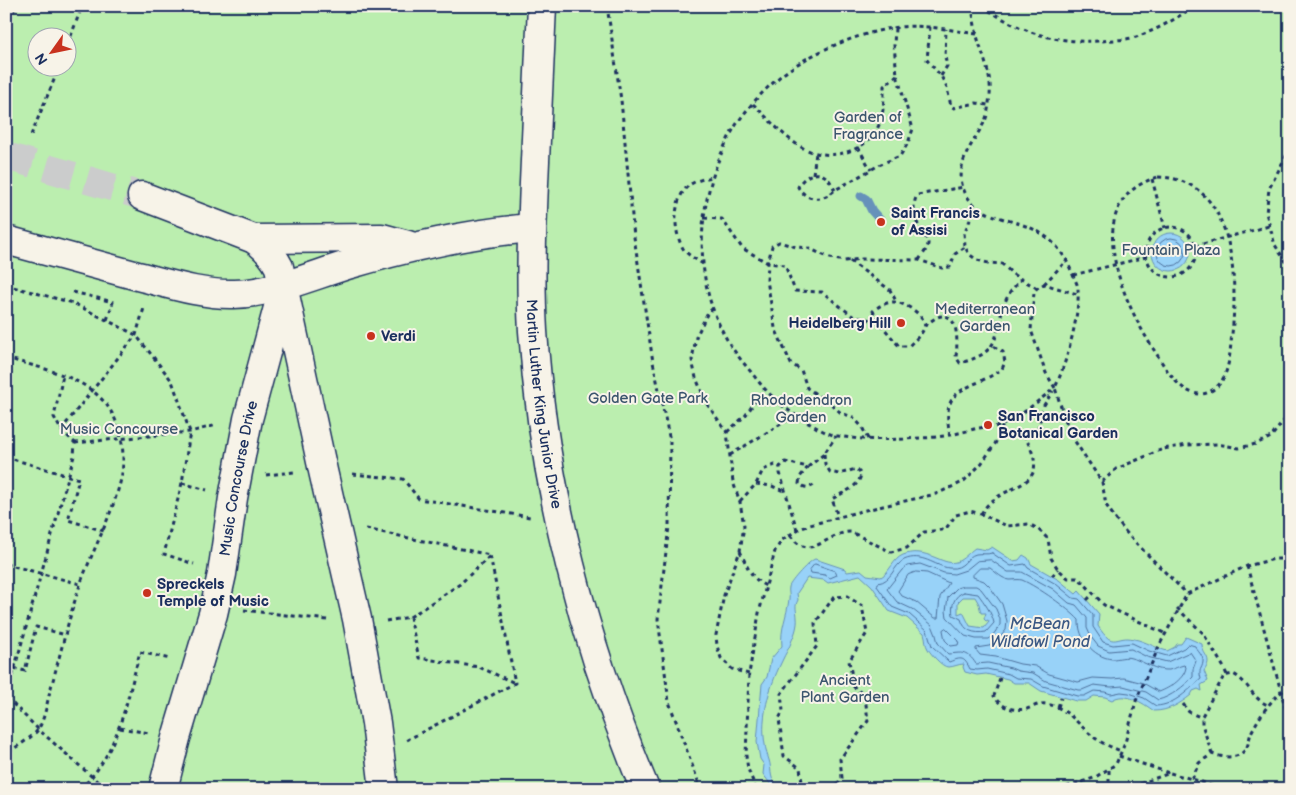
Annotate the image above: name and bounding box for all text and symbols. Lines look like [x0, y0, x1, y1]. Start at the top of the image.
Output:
north arrow [28, 28, 78, 78]
text: N [32, 50, 52, 68]
park label: Garden of Fragrance [833, 108, 903, 144]
place label: Saint Francis of Assisi [891, 204, 980, 240]
marker: Saint Francis of Assisi [875, 216, 887, 228]
park label: Fountain Plaza [1122, 241, 1221, 260]
street label: Martin Luther King Junior Drive [522, 299, 566, 511]
park label: Mediterranean Garden [935, 300, 1035, 336]
place label: Heidelberg Hill [789, 314, 891, 333]
marker: Heidelberg Hill [895, 317, 907, 329]
place label: Verdi [381, 327, 416, 346]
marker: Verdi [365, 330, 377, 342]
park label: Golden Gate Park [588, 389, 709, 408]
park label: Rhododendron Garden [750, 391, 852, 427]
street label: Music Concourse Drive [216, 399, 263, 558]
place label: San Francisco Botanical Garden [998, 407, 1118, 443]
marker: San Francisco Botanical Garden [982, 419, 994, 431]
park label: Music Concourse [60, 420, 178, 439]
place label: Spreckels Temple of Music [157, 575, 269, 611]
marker: Spreckels Temple of Music [141, 587, 153, 599]
water label: McBean Wildfowl Pond [990, 615, 1091, 652]
park label: Ancient Plant Garden [800, 671, 890, 707]

